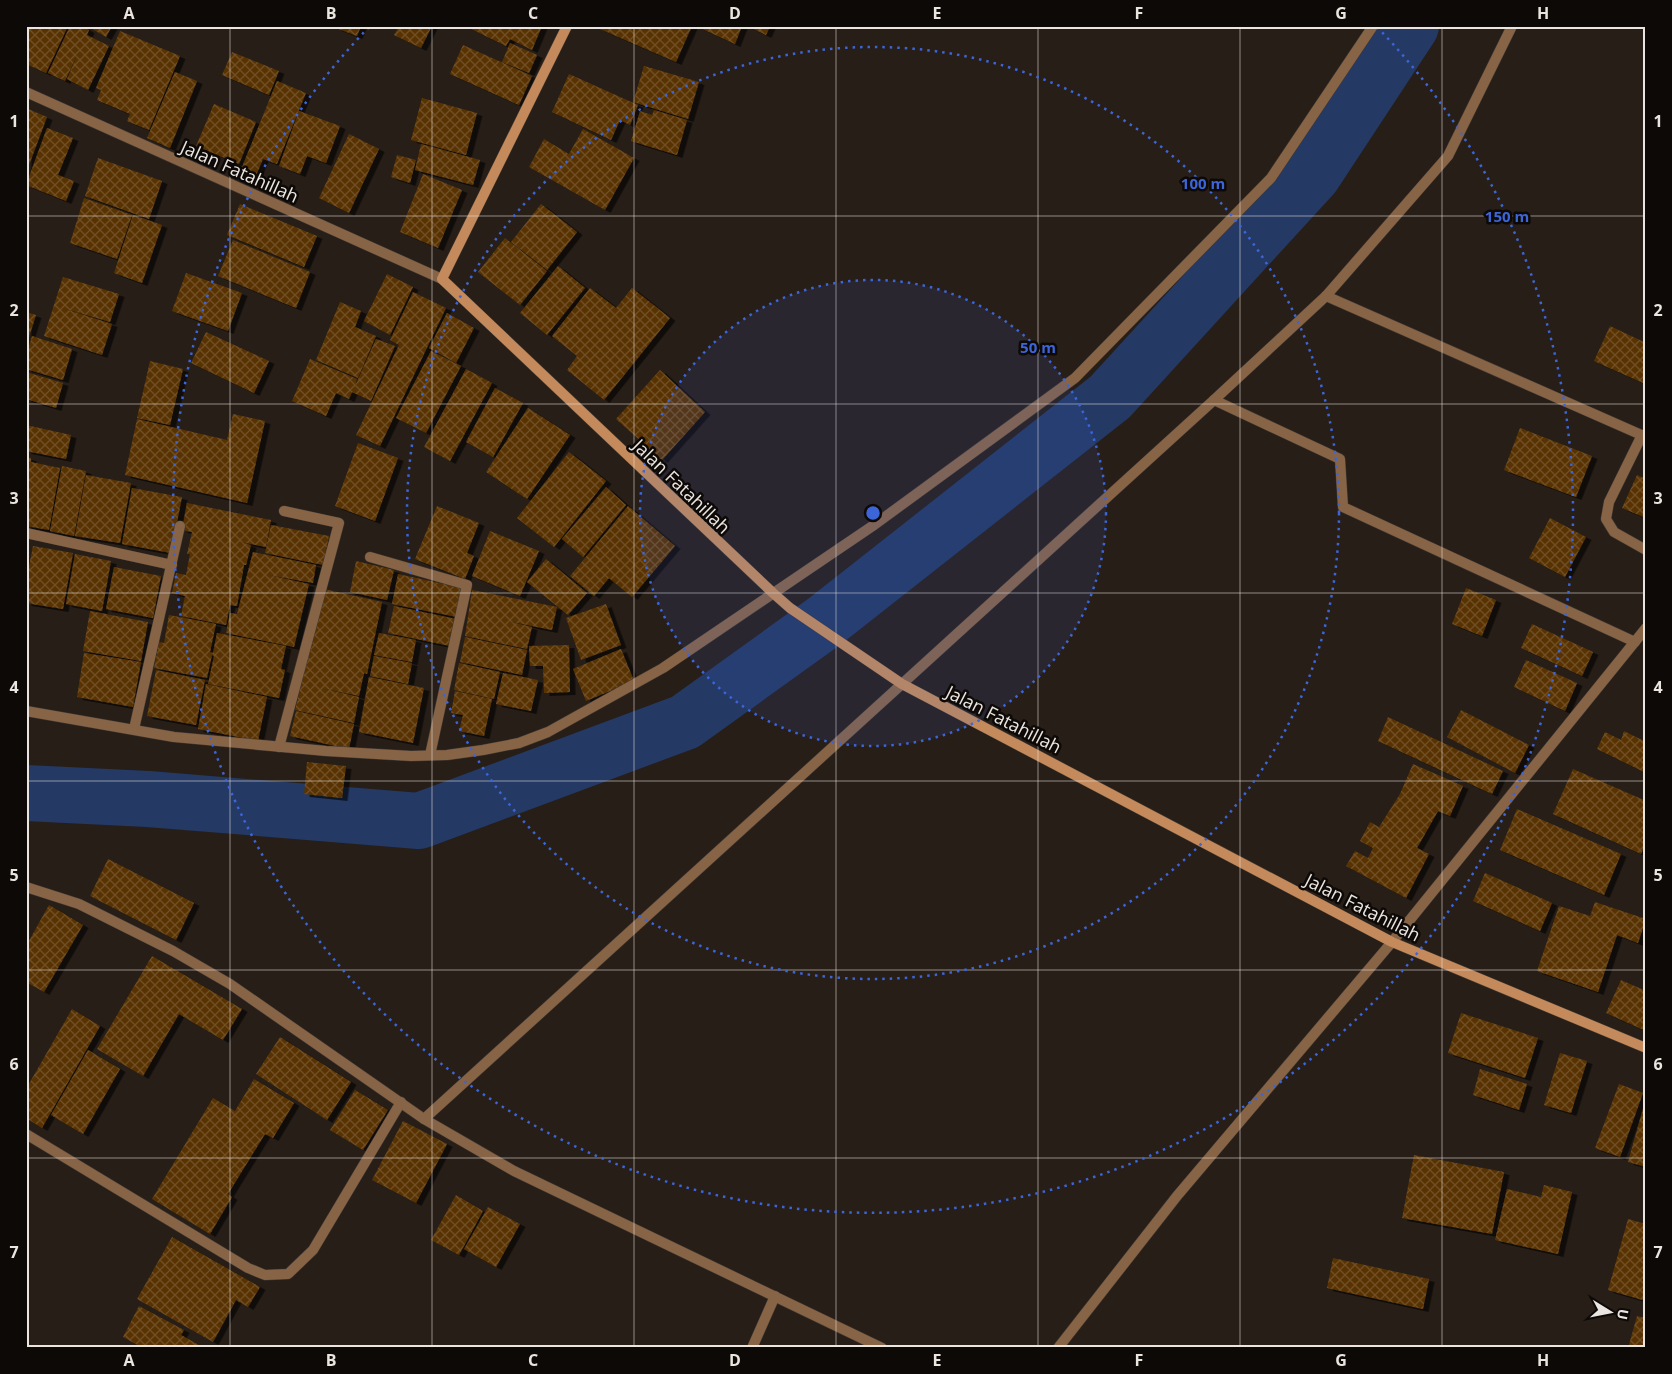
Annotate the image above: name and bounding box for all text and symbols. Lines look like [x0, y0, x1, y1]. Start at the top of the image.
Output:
text: A [123, 2, 135, 24]
text: B [326, 2, 336, 24]
text: C [528, 2, 538, 24]
text: D [729, 2, 741, 24]
text: E [933, 2, 942, 24]
text: F [1135, 2, 1143, 24]
text: G [1335, 2, 1347, 24]
text: H [1537, 2, 1549, 24]
text: 1 [9, 110, 19, 132]
text: 1 [1653, 110, 1663, 132]
street label: Jalan Fatahillah [175, 133, 303, 208]
text: 100 m [1181, 173, 1225, 193]
text: 150 m [1485, 206, 1529, 226]
text: 2 [9, 299, 19, 321]
text: 2 [1653, 299, 1663, 321]
text: 50 m [1020, 337, 1056, 357]
street label: Jalan Fatahillah [627, 432, 736, 539]
text: 3 [9, 487, 19, 509]
text: 3 [1653, 487, 1663, 509]
centre of rings [864, 504, 882, 522]
text: 4 [9, 676, 19, 698]
text: 4 [1653, 676, 1663, 698]
street label: Jalan Fatahillah [940, 679, 1066, 758]
text: 5 [9, 864, 19, 886]
text: 5 [1653, 864, 1663, 886]
street label: Jalan Fatahillah [1299, 867, 1425, 946]
text: 6 [9, 1053, 19, 1075]
text: 6 [1653, 1053, 1663, 1075]
text: 7 [9, 1241, 19, 1263]
text: 7 [1653, 1241, 1663, 1263]
north arrow [1584, 1286, 1634, 1336]
text: U [1613, 1307, 1634, 1321]
text: A [123, 1349, 135, 1371]
text: B [326, 1349, 336, 1371]
text: C [528, 1349, 538, 1371]
text: D [729, 1349, 741, 1371]
text: E [933, 1349, 942, 1371]
text: F [1135, 1349, 1143, 1371]
text: G [1335, 1349, 1347, 1371]
text: H [1537, 1349, 1549, 1371]

